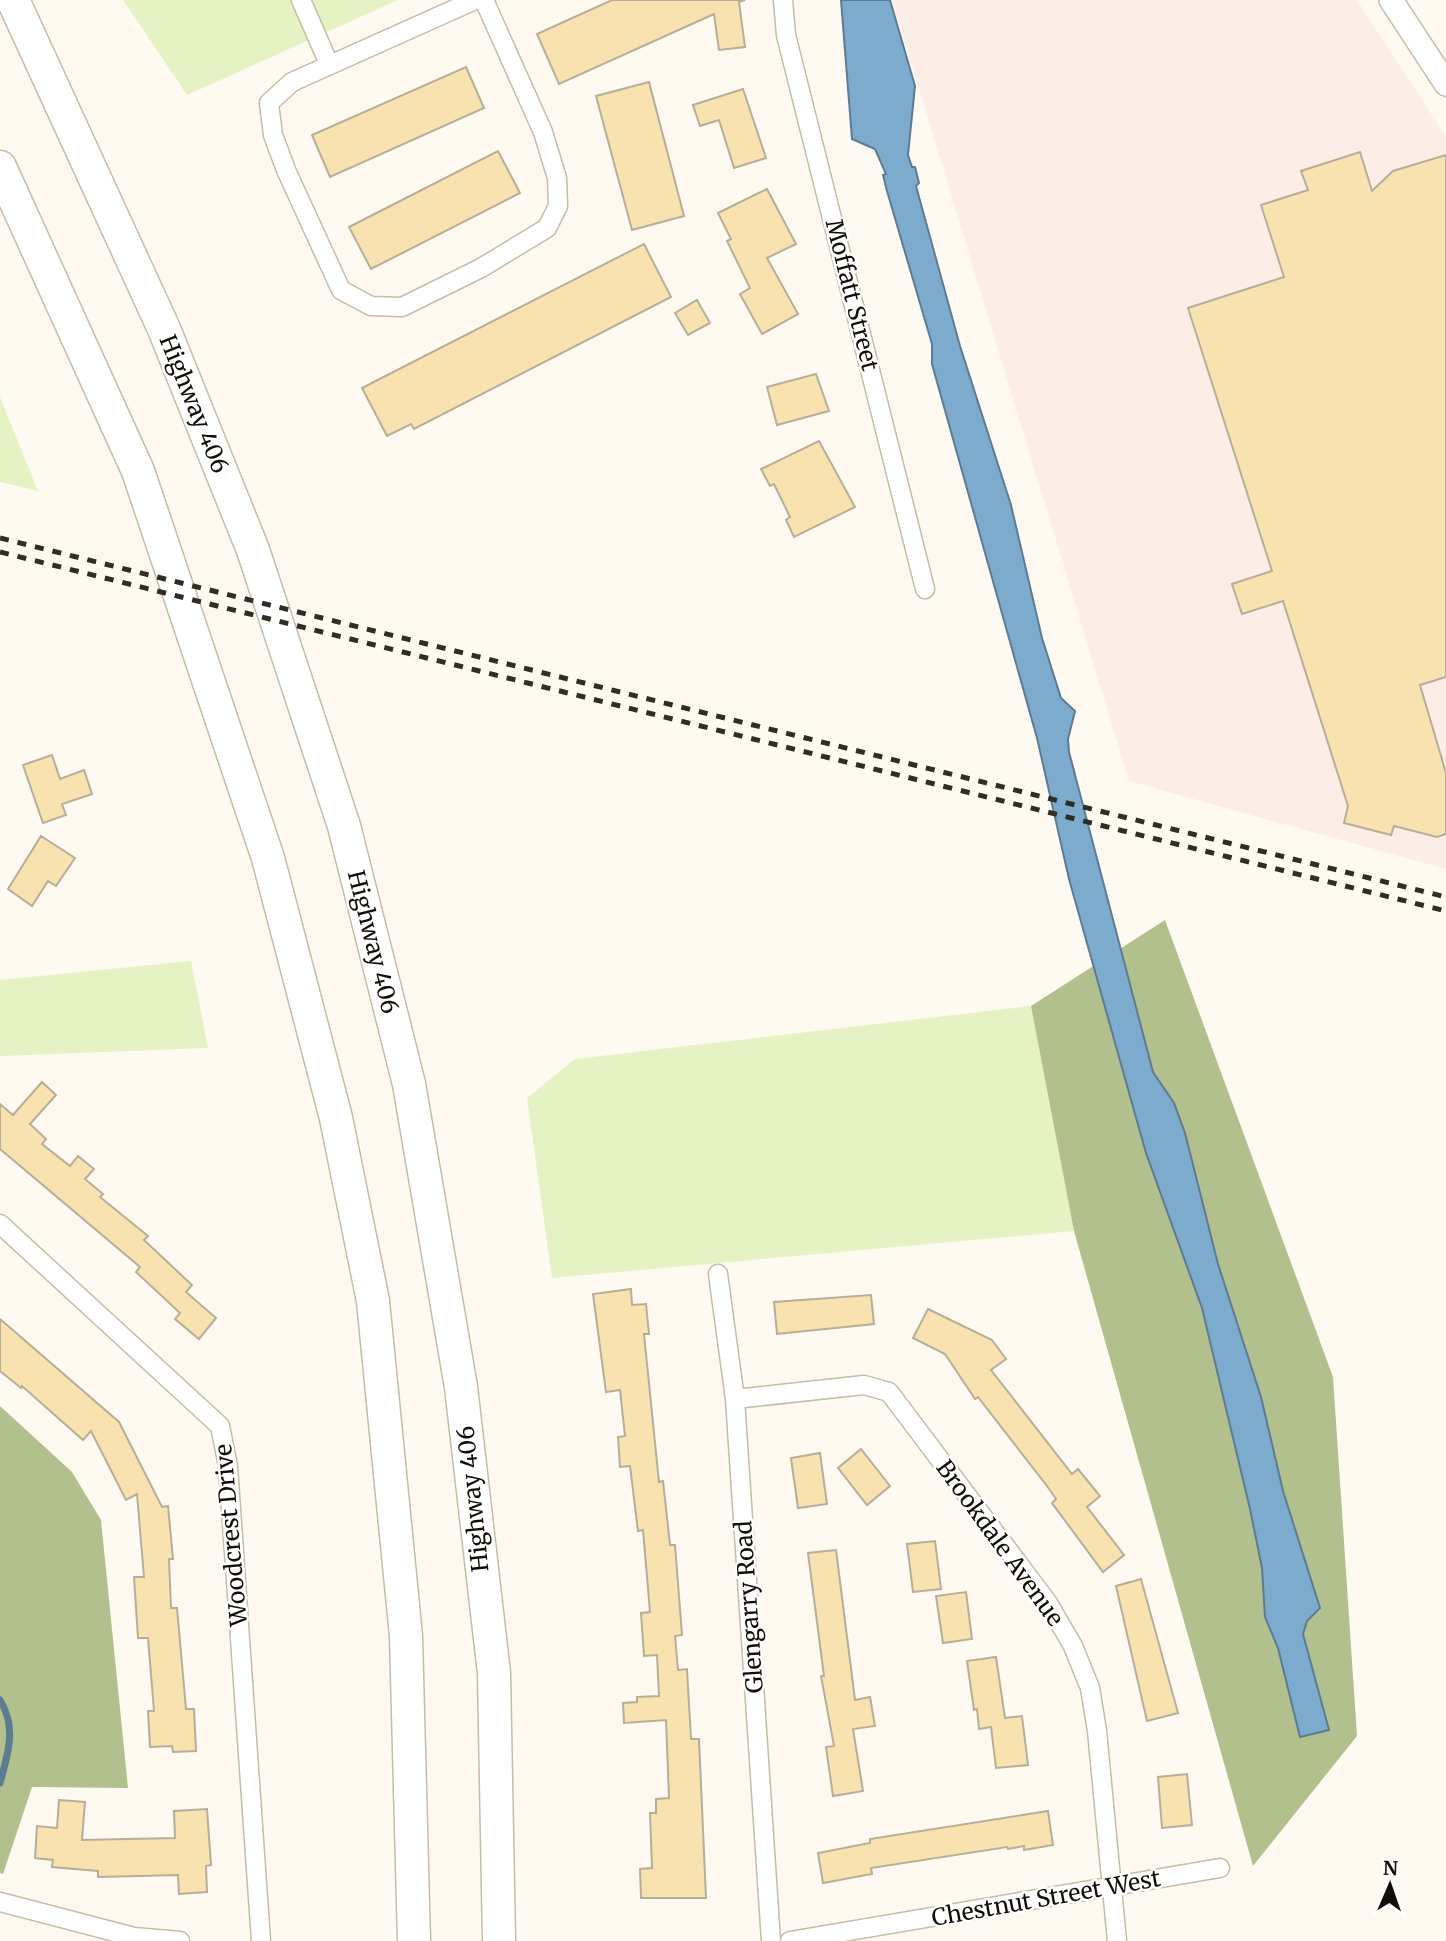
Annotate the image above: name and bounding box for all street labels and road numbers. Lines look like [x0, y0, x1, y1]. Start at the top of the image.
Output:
street label: Moffatt Street [820, 216, 885, 374]
street label: Highway 406 [154, 330, 235, 477]
street label: Highway 406 [342, 867, 405, 1017]
street label: Highway 406 [450, 1425, 495, 1573]
street label: Woodcrest Drive [208, 1443, 253, 1628]
street label: Brookdale Avenue [930, 1454, 1070, 1631]
street label: Glengarry Road [728, 1520, 769, 1694]
street label: Chestnut Street West [929, 1863, 1163, 1932]

